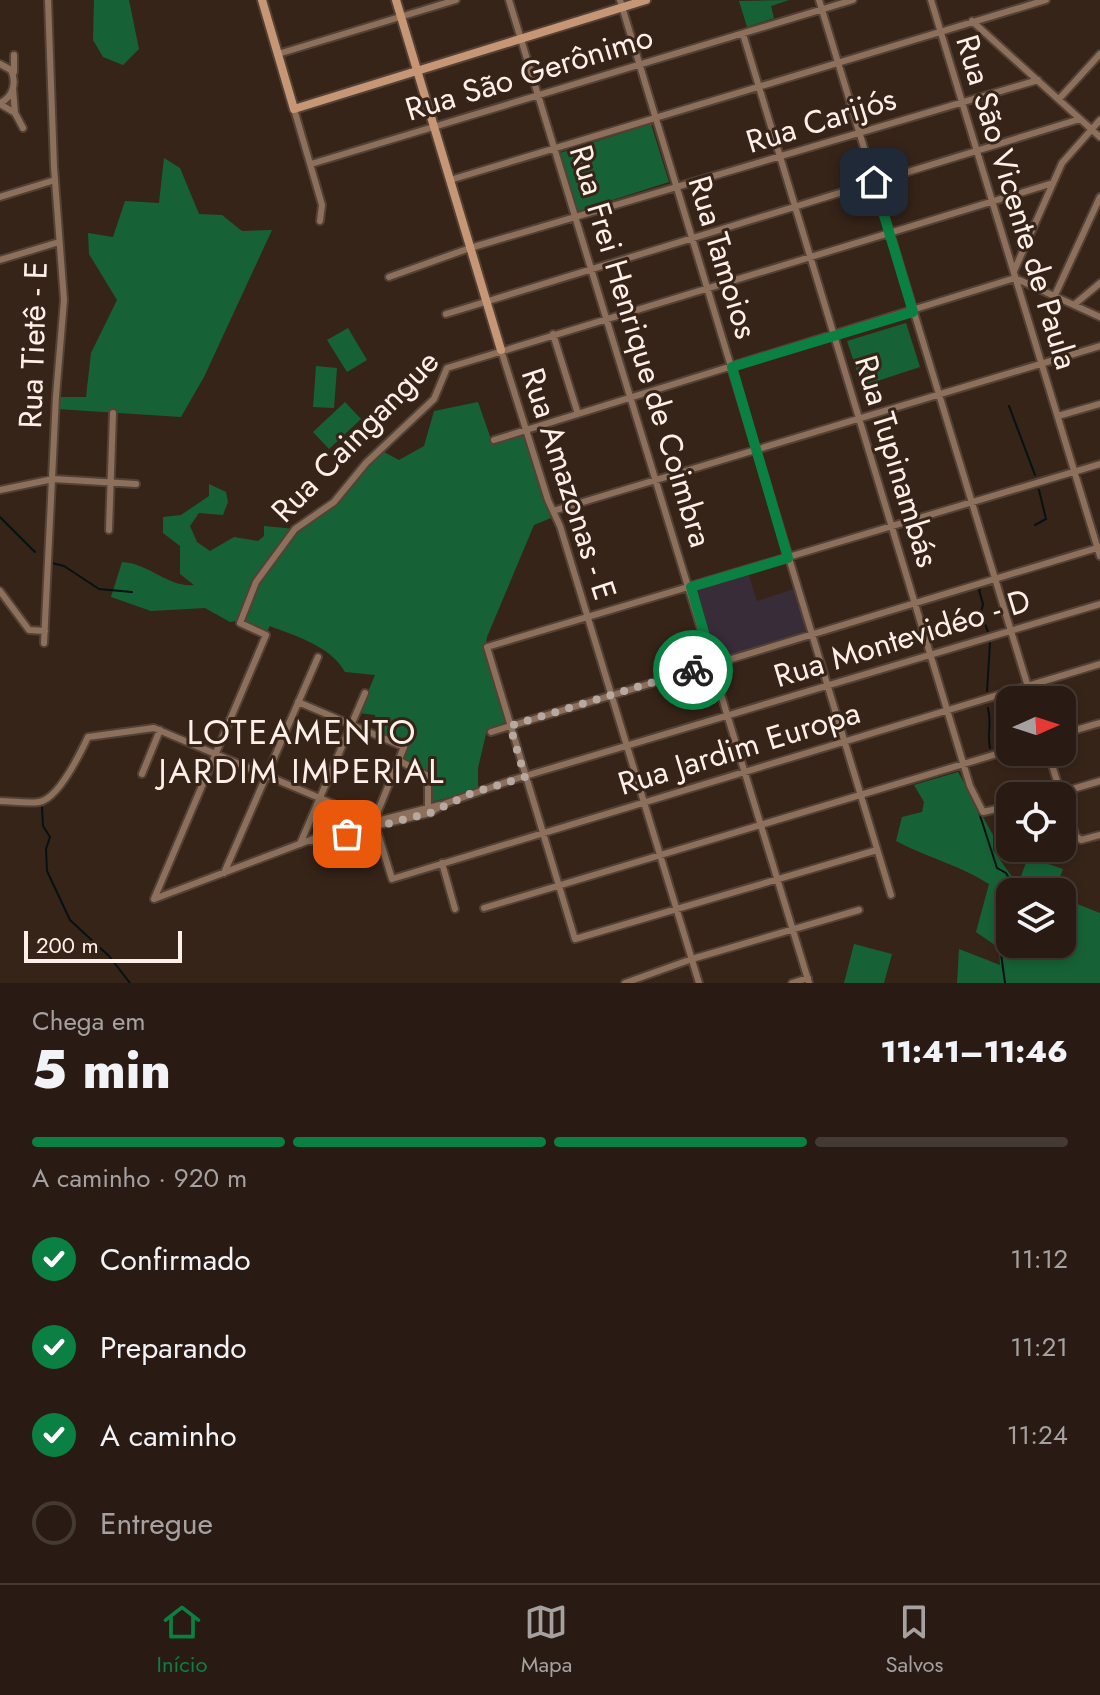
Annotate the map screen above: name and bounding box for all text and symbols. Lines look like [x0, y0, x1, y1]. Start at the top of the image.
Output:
street label: Rua São Gerônimo [400, 13, 658, 133]
street label: Rua São Vicente de Paula [944, 29, 1090, 375]
street label: Rua Carijós [740, 75, 902, 165]
street label: Rua Frei Henrique de Coimbra [558, 139, 724, 553]
pin [840, 148, 908, 216]
icon: home [852, 160, 896, 204]
street label: Rua Tamoios [676, 170, 770, 344]
street label: Rua Tietê - E [7, 261, 59, 429]
street label: Rua Caingangue [261, 339, 449, 533]
street label: Rua Tupinambás [843, 349, 951, 573]
street label: Rua Amazonas - E [510, 362, 628, 606]
street label: Rua Montevidéo - D [768, 577, 1036, 699]
courier [653, 630, 733, 710]
icon: bike [671, 648, 715, 692]
north arrow [996, 686, 1076, 766]
map controls [996, 686, 1076, 958]
street label: Rua Jardim Europa [612, 689, 866, 807]
district label: LOTEAMENTO JARDIM IMPERIAL [154, 708, 446, 796]
button: locate [996, 782, 1076, 862]
pin [313, 800, 381, 868]
icon: bag [325, 812, 369, 856]
button: layers [996, 878, 1076, 958]
scale bar [24, 927, 182, 963]
text: 200 m [36, 929, 99, 961]
text: Chega em [32, 1002, 146, 1040]
text: 11:41–11:46 [881, 1030, 1068, 1073]
text: 5 min [32, 1032, 171, 1108]
text: A caminho · 920 m [32, 1159, 247, 1197]
icon: check [32, 1237, 76, 1281]
text: Confirmado [100, 1238, 251, 1281]
text: 11:12 [1010, 1240, 1068, 1278]
icon: check [32, 1325, 76, 1369]
text: Preparando [100, 1326, 247, 1369]
text: 11:21 [1010, 1328, 1068, 1366]
icon: check [32, 1413, 76, 1457]
text: A caminho [100, 1414, 237, 1457]
text: 11:24 [1007, 1416, 1068, 1454]
text: Entregue [100, 1502, 213, 1545]
tab: Início [157, 1600, 208, 1680]
tab: Mapa [521, 1600, 572, 1680]
tab: Salvos [885, 1600, 943, 1680]

